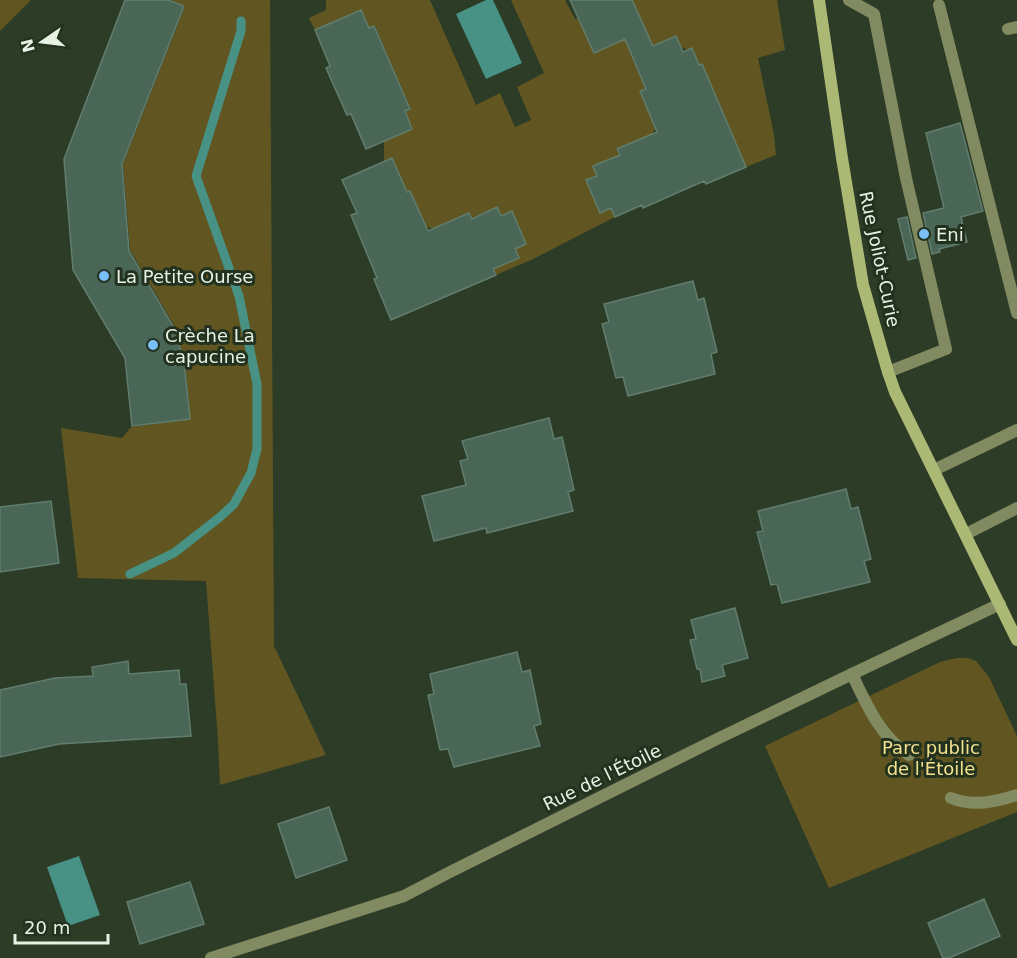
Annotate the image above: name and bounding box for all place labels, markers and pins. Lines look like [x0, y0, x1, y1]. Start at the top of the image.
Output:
place label: Eni [936, 224, 964, 245]
marker: Eni [917, 227, 931, 241]
place label: La Petite Ourse [116, 266, 253, 287]
marker: La Petite Ourse [97, 269, 111, 283]
place label: Crèche La capucine [165, 325, 255, 367]
marker: Crèche La capucine [146, 338, 160, 352]

